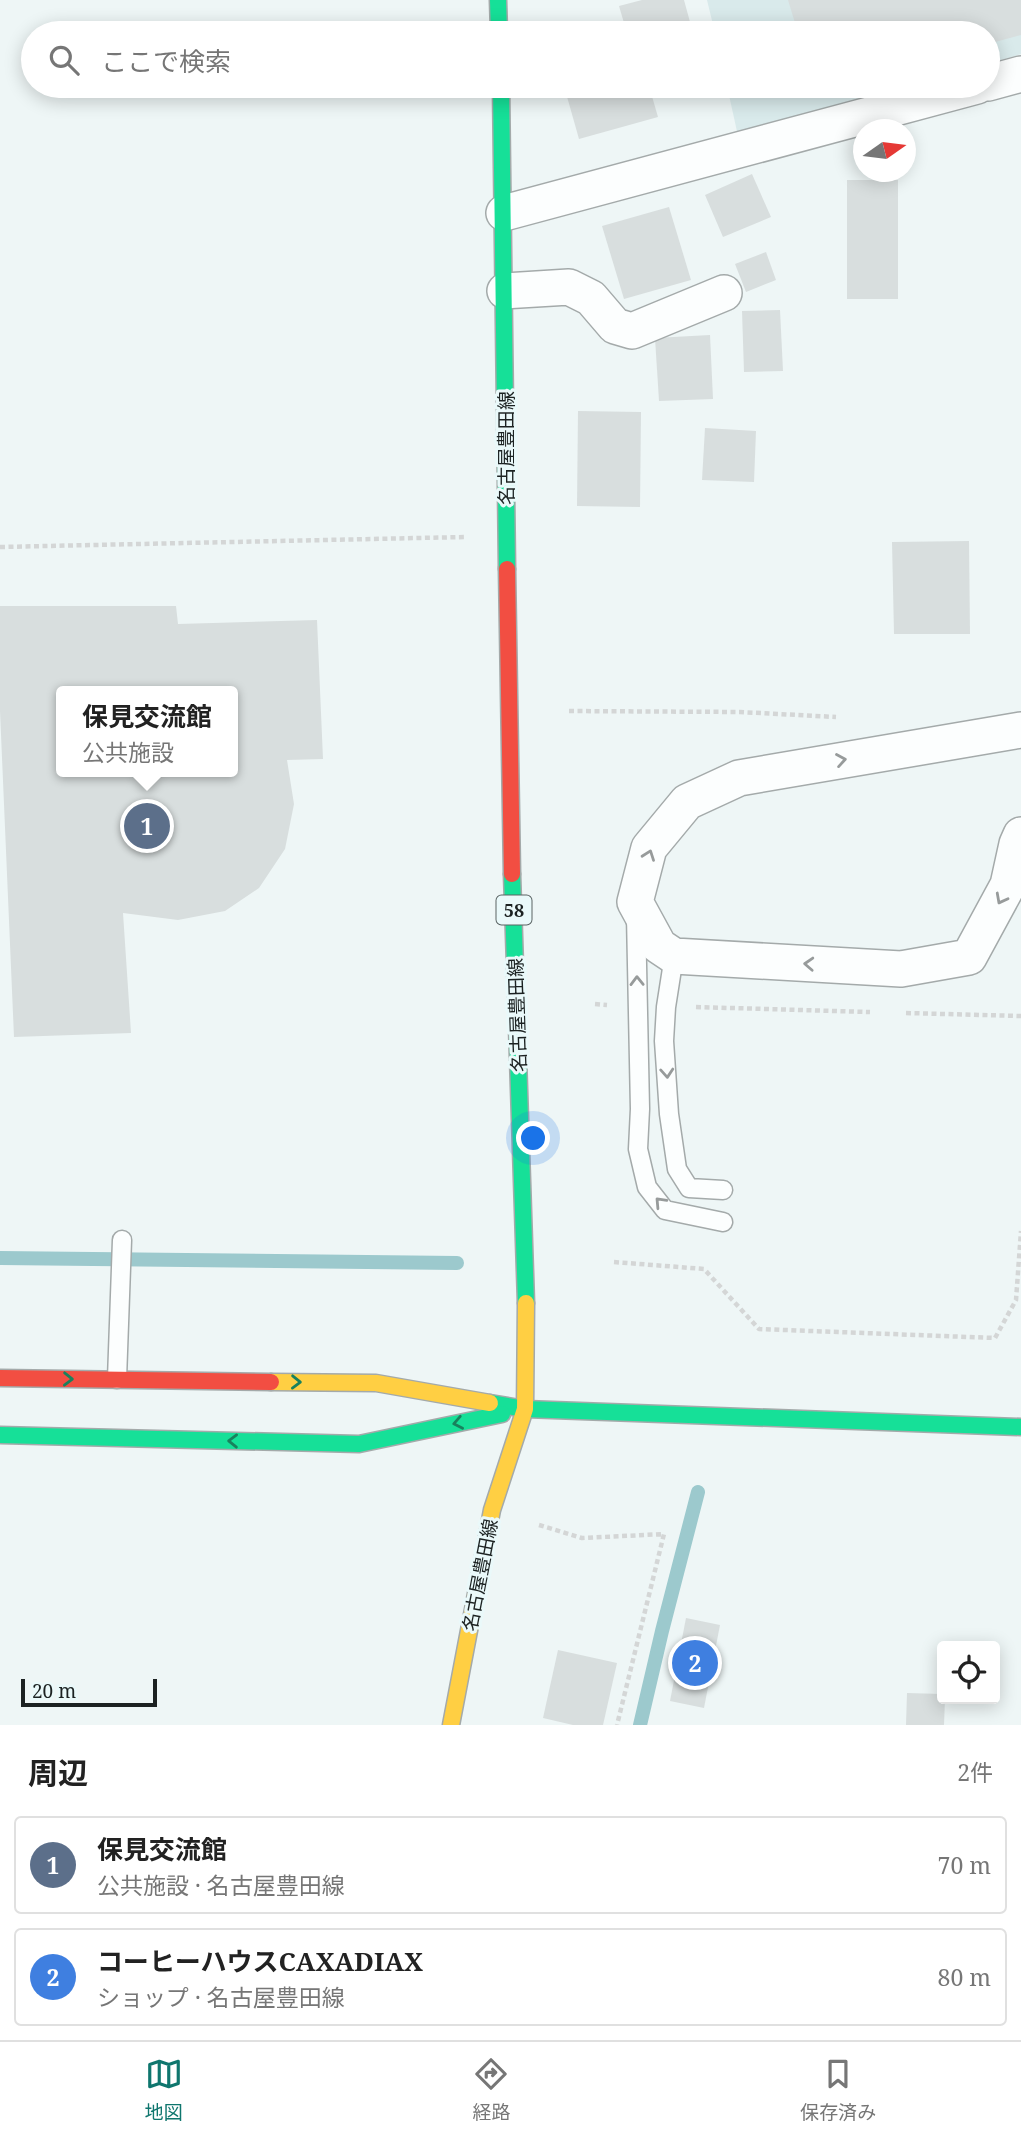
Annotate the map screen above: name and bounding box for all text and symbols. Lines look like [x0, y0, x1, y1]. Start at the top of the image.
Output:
search box [21, 21, 1000, 98]
icon: search [45, 41, 83, 79]
text: ここで検索 [101, 43, 231, 79]
north arrow [853, 119, 916, 182]
street label: 名古屋豊田線 [493, 391, 519, 505]
popup [56, 686, 238, 777]
text: 保見交流館 [82, 698, 212, 734]
text: 公共施設 [82, 736, 174, 768]
one-way arrow [835, 753, 847, 768]
pin: 1 [124, 800, 170, 852]
one-way arrow [640, 850, 654, 862]
one-way arrow [996, 892, 1009, 905]
road number: 58 [496, 896, 532, 925]
one-way arrow [803, 957, 814, 972]
street label: 名古屋豊田線 [502, 958, 532, 1072]
one-way arrow [629, 975, 645, 986]
one-way arrow [659, 1067, 674, 1078]
your location [516, 1121, 550, 1155]
one-way arrow [656, 1198, 668, 1211]
one-way arrow [63, 1371, 74, 1386]
one-way arrow [291, 1374, 301, 1390]
one-way arrow [452, 1414, 464, 1429]
one-way arrow [227, 1433, 238, 1448]
street label: 名古屋豊田線 [456, 1517, 504, 1633]
pin: 2 [672, 1637, 718, 1689]
map controls [937, 1641, 1000, 1704]
button: locate [937, 1641, 1000, 1704]
scale bar [21, 1676, 158, 1708]
text: 20 m [32, 1678, 76, 1704]
text: 周辺 [28, 1752, 88, 1793]
text: 2件 [957, 1756, 993, 1788]
text: 保見交流館 [97, 1831, 227, 1867]
text: 1 [47, 1849, 60, 1881]
text: 70 m [938, 1849, 991, 1881]
text: 公共施設 · 名古屋豊田線 [97, 1869, 345, 1901]
text: コーヒーハウスCAXADIAX [97, 1943, 423, 1979]
text: 2 [47, 1961, 60, 1993]
text: 80 m [938, 1961, 991, 1993]
text: ショップ · 名古屋豊田線 [97, 1981, 345, 2013]
tab: 地図 [145, 2055, 183, 2125]
tab: 経路 [472, 2055, 510, 2125]
tab: 保存済み [800, 2055, 876, 2125]

